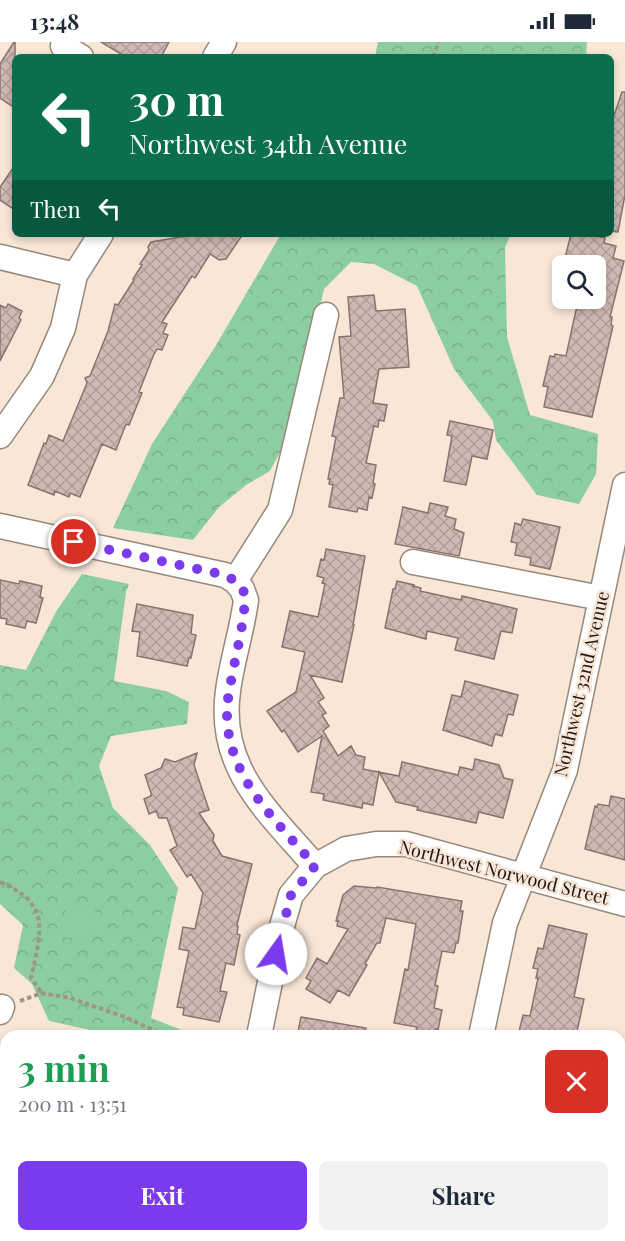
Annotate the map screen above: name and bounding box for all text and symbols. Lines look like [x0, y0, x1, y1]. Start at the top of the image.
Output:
text: 13:48 [30, 6, 79, 36]
text: 30 m [129, 71, 224, 127]
icon: left [30, 78, 108, 156]
text: Northwest 34th Avenue [129, 125, 408, 161]
icon: left [93, 192, 126, 225]
text: Then [30, 194, 81, 224]
map controls [552, 255, 606, 309]
button: search [552, 255, 606, 309]
pin [48, 516, 99, 567]
icon: arrive [57, 525, 90, 558]
street label: Northwest 32nd Avenue [548, 589, 614, 779]
street label: Northwest Norwood Street [397, 834, 612, 910]
position arrow [244, 922, 308, 986]
text: 3 min [18, 1043, 110, 1091]
button: close [545, 1050, 608, 1113]
text: 200 m · 13:51 [18, 1090, 127, 1117]
button: Exit [18, 1161, 307, 1230]
button: Share [319, 1161, 608, 1230]

